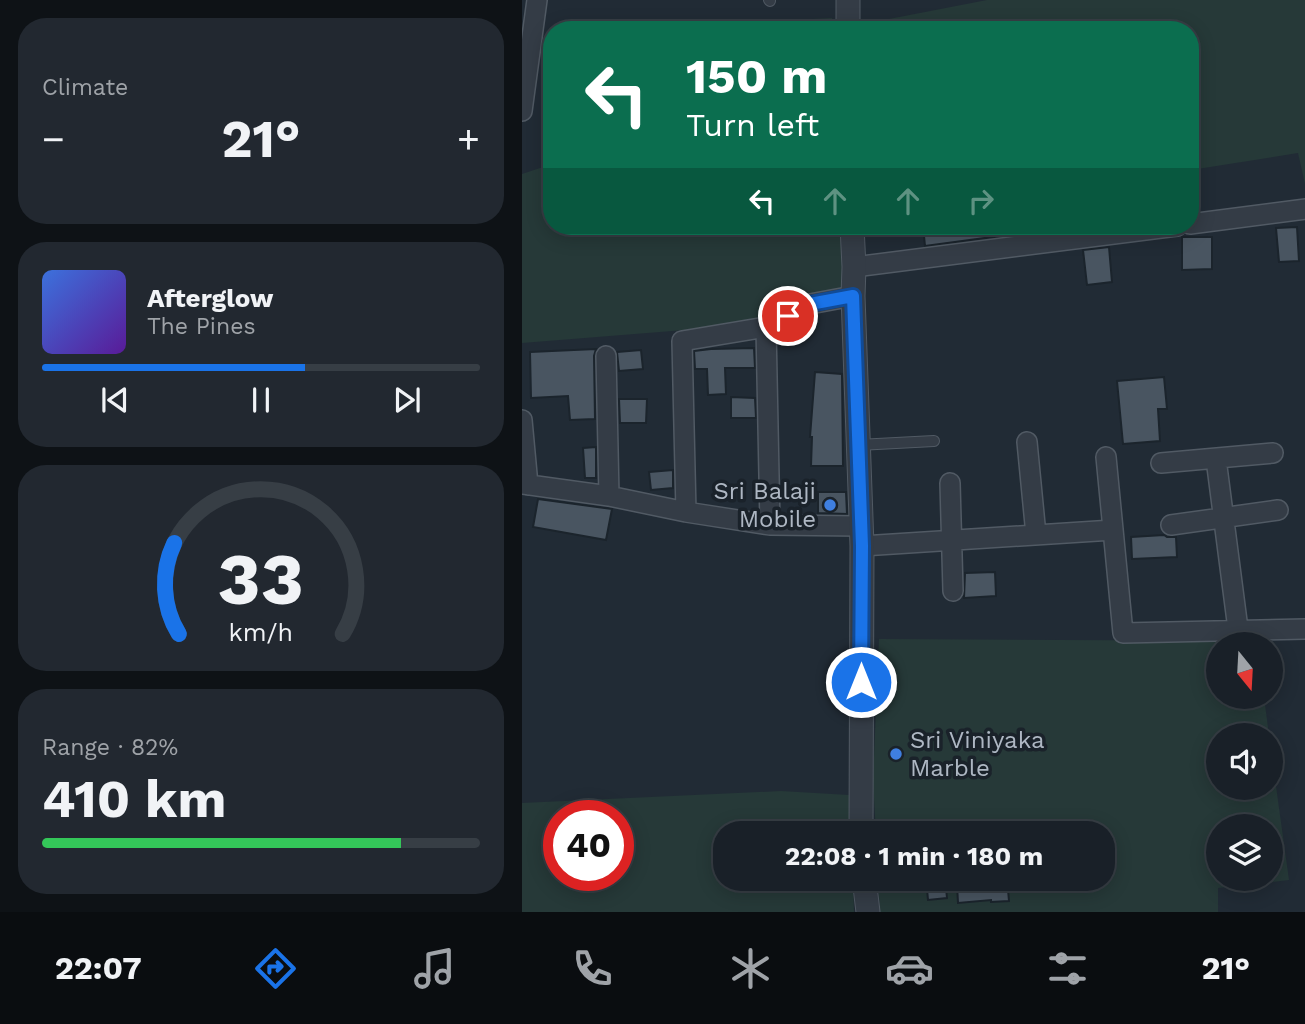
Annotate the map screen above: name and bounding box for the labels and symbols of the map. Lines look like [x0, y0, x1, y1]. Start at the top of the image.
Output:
pin [758, 286, 818, 346]
place label: Sri Balaji Mobile [713, 477, 816, 533]
marker: Sri Balaji Mobile [822, 497, 838, 513]
north arrow [1206, 632, 1283, 709]
position arrow [824, 645, 898, 719]
place label: Sri Viniyaka Marble [910, 726, 1045, 782]
marker: Sri Viniyaka Marble [888, 746, 904, 762]
speed limit sign: 40 [543, 800, 634, 891]

